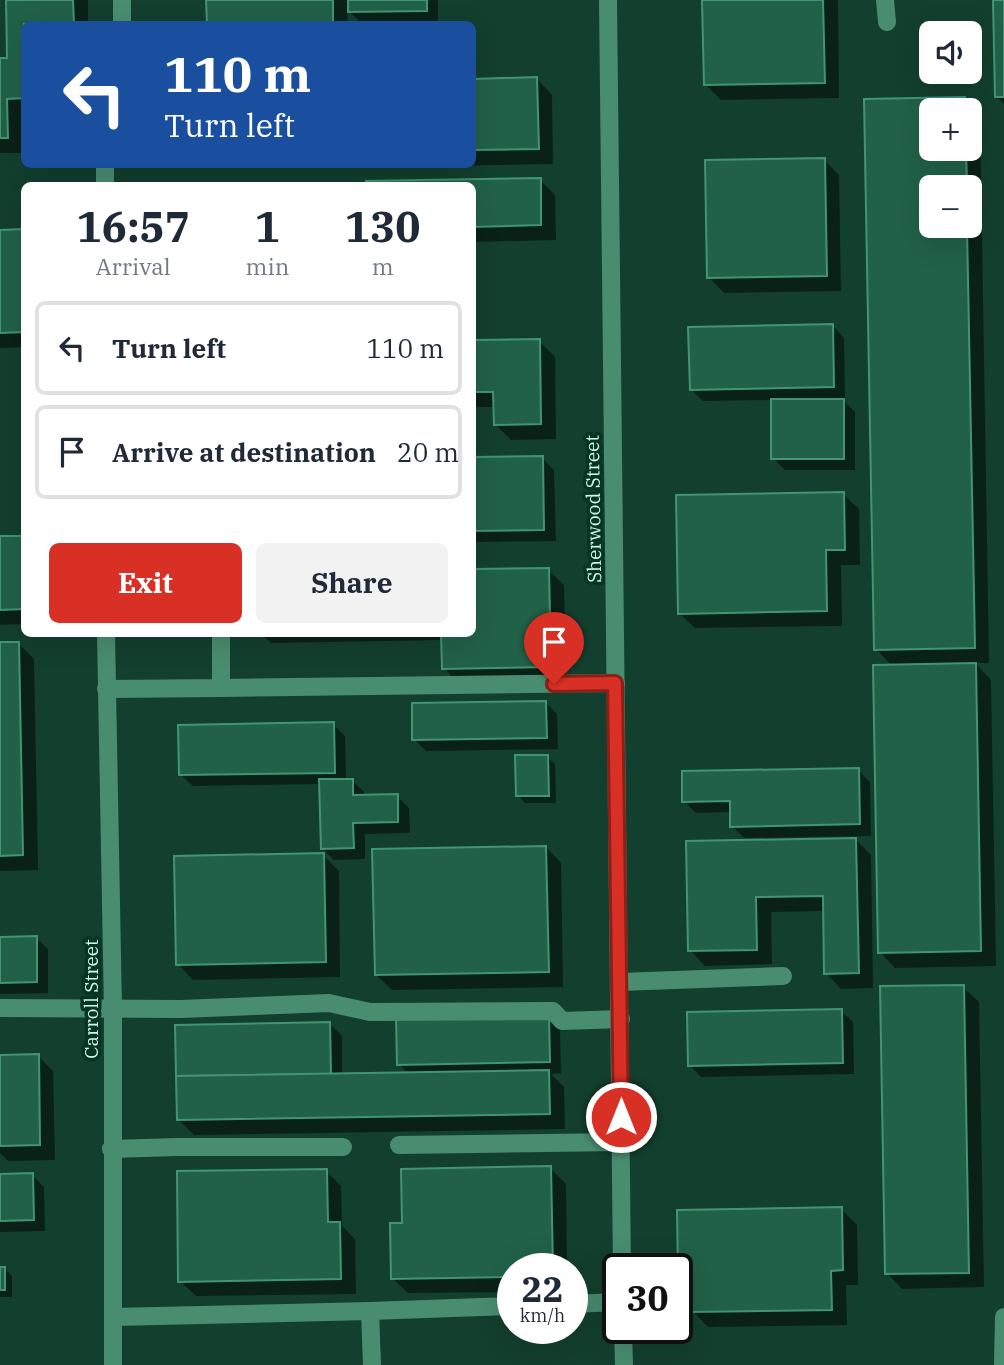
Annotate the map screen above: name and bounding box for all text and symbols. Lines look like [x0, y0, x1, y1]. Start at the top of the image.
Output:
map controls [919, 21, 982, 238]
button: sound [919, 21, 982, 84]
text: 110 m [164, 42, 311, 105]
icon: left [49, 49, 140, 140]
button: + [919, 98, 982, 161]
text: Turn left [164, 104, 295, 146]
button: − [919, 175, 982, 238]
text: 16:57 [76, 199, 190, 254]
text: 1 [255, 199, 280, 254]
text: 130 [345, 199, 420, 254]
text: Arrival [96, 251, 171, 281]
text: min [246, 251, 289, 281]
text: m [372, 251, 394, 281]
icon: left [53, 329, 91, 367]
text: Turn left [112, 331, 226, 365]
text: 110 m [366, 331, 444, 365]
icon: arrive [53, 433, 91, 471]
text: Arrive at destination [112, 435, 376, 469]
text: 20 m [397, 435, 459, 469]
street label: Sherwood Street [580, 435, 606, 583]
button: Exit [49, 543, 242, 623]
button: Share [256, 543, 448, 623]
pin [524, 612, 584, 684]
icon: arrive [535, 623, 573, 661]
street label: Carroll Street [79, 939, 103, 1059]
position arrow [584, 1080, 658, 1154]
speed limit sign: 30 [602, 1253, 693, 1344]
text: 22 [521, 1266, 564, 1312]
text: km/h [520, 1304, 565, 1327]

